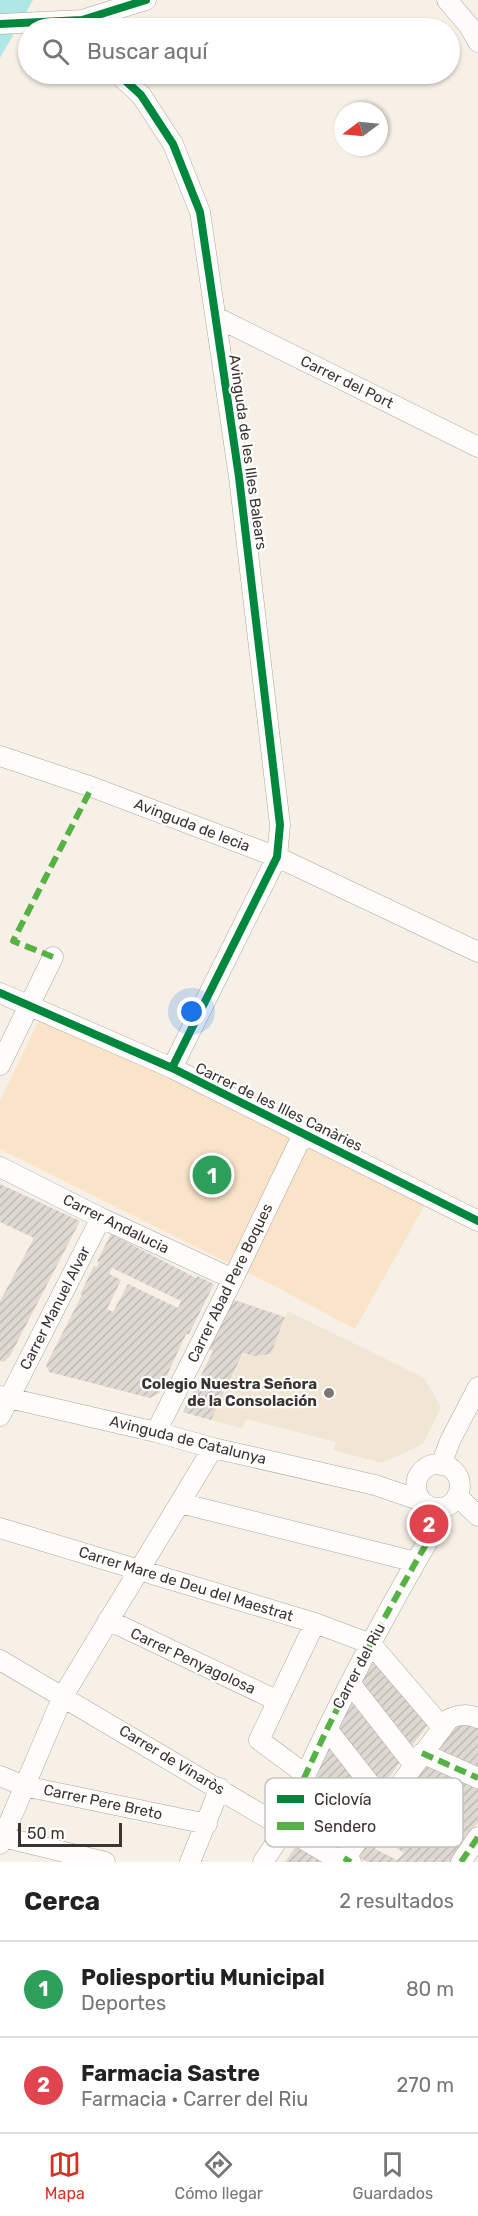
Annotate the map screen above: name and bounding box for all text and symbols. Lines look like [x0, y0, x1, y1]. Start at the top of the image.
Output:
search box [18, 18, 460, 84]
icon: search [39, 35, 72, 68]
text: Buscar aquí [87, 38, 208, 65]
north arrow [334, 102, 388, 156]
street label: Carrer del Port [298, 352, 397, 412]
street label: Avinguda de les Illes Balears [225, 353, 271, 551]
street label: Avinguda de lecia [131, 795, 253, 855]
your location [177, 997, 206, 1026]
street label: Carrer de les Illes Canàries [193, 1059, 366, 1155]
pin: 1 [192, 1152, 232, 1198]
street label: Carrer Andalucia [60, 1191, 172, 1257]
street label: Carrer Abad Pere Boques [184, 1200, 277, 1365]
street label: Carrer Manuel Alvar [16, 1243, 94, 1373]
place label: Colegio Nuestra Señora de la Consolación [141, 1375, 317, 1410]
marker: Colegio Nuestra Señora de la Consolación [322, 1386, 336, 1400]
street label: Avinguda de Catalunya [108, 1412, 268, 1468]
pin: 2 [410, 1502, 448, 1546]
street label: Carrer Mare de Deu del Maestrat [76, 1543, 296, 1625]
street label: Carrer del Riu [329, 1620, 389, 1712]
street label: Carrer Penyagolosa [128, 1624, 258, 1698]
street label: Carrer de Vinaròs [116, 1721, 228, 1799]
legend [265, 1778, 463, 1847]
street label: Carrer Pere Breto [42, 1781, 164, 1823]
text: Ciclovía [314, 1790, 372, 1809]
text: Sendero [314, 1817, 376, 1836]
scale bar [18, 1820, 122, 1848]
text: 50 m [27, 1824, 65, 1843]
text: Cerca [24, 1886, 100, 1917]
text: 2 resultados [339, 1889, 454, 1913]
text: Poliesportiu Municipal [81, 1964, 325, 1991]
text: 1 [39, 1977, 48, 2001]
text: 80 m [406, 1977, 454, 2001]
text: Deportes [81, 1991, 166, 2015]
text: Farmacia Sastre [81, 2060, 260, 2087]
text: 2 [37, 2073, 50, 2097]
text: 270 m [397, 2073, 454, 2097]
text: Farmacia · Carrer del Riu [81, 2087, 308, 2111]
tab: Mapa [45, 2148, 85, 2203]
tab: Cómo llegar [175, 2148, 263, 2203]
tab: Guardados [353, 2148, 433, 2203]

